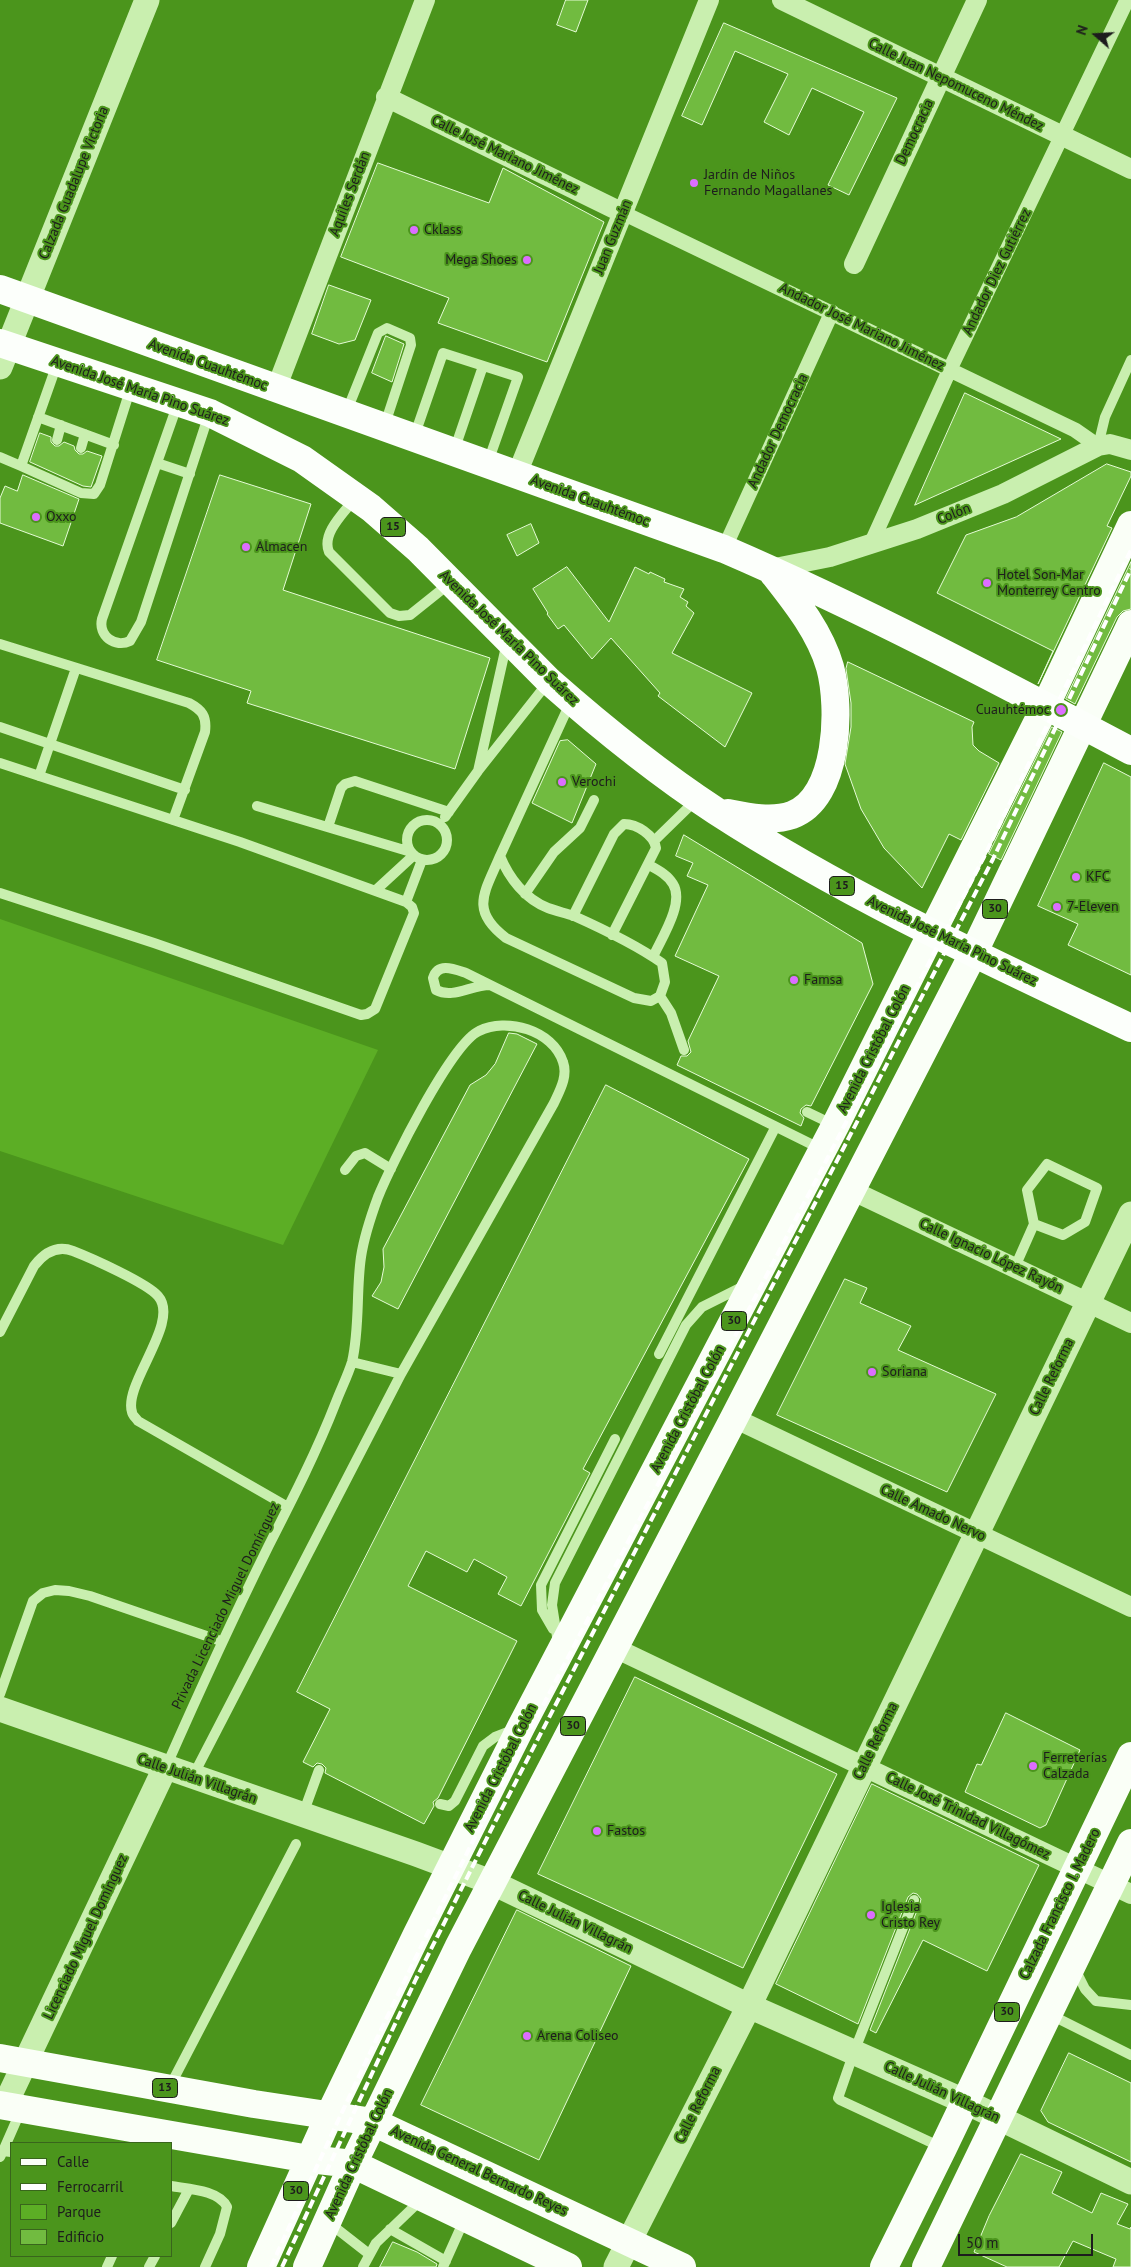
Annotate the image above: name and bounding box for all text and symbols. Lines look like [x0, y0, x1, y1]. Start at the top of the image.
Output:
north arrow [1071, 10, 1121, 60]
text: N [1072, 23, 1092, 37]
street label: Calle Juan Nepomuceno Méndez [866, 35, 1046, 135]
street label: Democracia [893, 97, 937, 167]
street label: Calzada Guadalupe Victoria [36, 104, 112, 262]
street label: Calle José Mariano Jiménez [429, 112, 581, 198]
street label: Aquiles Serdán [326, 149, 374, 239]
place label: Jardín de Niños Fernando Magallanes [704, 167, 832, 200]
marker: Jardín de Niños Fernando Magallanes [688, 177, 700, 189]
street label: Juan Guzmán [591, 198, 635, 276]
street label: Andador Diez Gutiérrez [959, 206, 1035, 338]
place label: Cklass [424, 222, 462, 238]
marker: Cklass [408, 224, 420, 236]
place label: Mega Shoes [445, 252, 517, 268]
marker: Mega Shoes [521, 254, 533, 266]
street label: Andador José Mariano Jiménez [777, 280, 947, 374]
street label: Avenida Cuauhtémoc [146, 336, 270, 394]
street label: Avenida José María Pino Suárez [49, 353, 231, 429]
street label: Andador Democracia [744, 371, 812, 491]
street label: Avenida Cuauhtémoc [528, 472, 652, 530]
street label: Colón [935, 500, 973, 528]
place label: Oxxo [46, 509, 77, 525]
marker: Oxxo [30, 511, 42, 523]
road number: 15 [380, 518, 406, 536]
place label: Almacen [256, 539, 307, 555]
marker: Almacen [240, 541, 252, 553]
street label: Avenida José María Pino Suárez [436, 567, 582, 709]
place label: Hotel Son-Mar Monterrey Centro [997, 567, 1101, 600]
marker: Hotel Son-Mar Monterrey Centro [981, 577, 993, 589]
place label: Cuauhtémoc [976, 702, 1050, 718]
marker: Cuauhtémoc [1054, 703, 1068, 717]
place label: Verochi [572, 774, 616, 790]
marker: Verochi [556, 776, 568, 788]
place label: KFC [1086, 869, 1110, 885]
marker: KFC [1070, 871, 1082, 883]
road number: 15 [830, 876, 854, 896]
street label: Avenida José María Pino Suárez [864, 892, 1040, 990]
place label: 7-Eleven [1067, 899, 1119, 915]
road number: 30 [982, 900, 1008, 919]
marker: 7-Eleven [1051, 901, 1063, 913]
place label: Famsa [804, 972, 842, 988]
marker: Famsa [788, 974, 800, 986]
street label: Avenida Cristóbal Colón [834, 982, 914, 1116]
street label: Calle Ignacio López Rayón [917, 1215, 1065, 1297]
road number: 30 [722, 1312, 746, 1330]
street label: Calle Reforma [1026, 1336, 1078, 1418]
street label: Avenida Cristóbal Colón [647, 1342, 729, 1476]
place label: Soriana [882, 1364, 927, 1380]
marker: Soriana [866, 1366, 878, 1378]
street label: Calle Amado Nervo [878, 1481, 988, 1545]
street label: Privada Licenciado Miguel Domínguez [169, 1500, 283, 1712]
street label: Calle Reforma [850, 1700, 902, 1782]
street label: Avenida Cristóbal Colón [461, 1701, 541, 1835]
road number: 30 [560, 1716, 586, 1735]
place label: Ferreterías Calzada [1043, 1750, 1107, 1782]
street label: Calle Julián Villagrán [135, 1751, 259, 1807]
marker: Ferreterías Calzada [1027, 1760, 1039, 1772]
street label: Calle José Trinidad Villagómez [883, 1769, 1053, 1863]
place label: Fastos [607, 1823, 645, 1839]
marker: Fastos [591, 1825, 603, 1837]
street label: Calzada Francisco I. Madero [1016, 1826, 1104, 1982]
street label: Licenciado Miguel Domínguez [40, 1852, 132, 2022]
street label: Calle Julián Villagrán [515, 1887, 635, 1957]
place label: Iglesia Cristo Rey [881, 1899, 940, 1931]
marker: Iglesia Cristo Rey [865, 1909, 877, 1921]
road number: 30 [994, 2002, 1020, 2021]
place label: Arena Coliseo [537, 2028, 619, 2044]
marker: Arena Coliseo [521, 2030, 533, 2042]
street label: Calle Julián Villagrán [882, 2058, 1002, 2126]
street label: Calle Reforma [672, 2064, 724, 2146]
road number: 13 [152, 2078, 178, 2098]
street label: Avenida Cristóbal Colón [321, 2086, 397, 2222]
street label: Avenida General Bernardo Reyes [388, 2123, 570, 2219]
legend [10, 2142, 172, 2257]
text: Calle [57, 2152, 89, 2171]
text: Ferrocarril [57, 2177, 123, 2196]
road number: 30 [284, 2182, 308, 2200]
text: Parque [57, 2202, 101, 2221]
scale bar [961, 2224, 1096, 2256]
text: Edificio [57, 2227, 104, 2246]
text: 50 m [966, 2233, 999, 2252]

